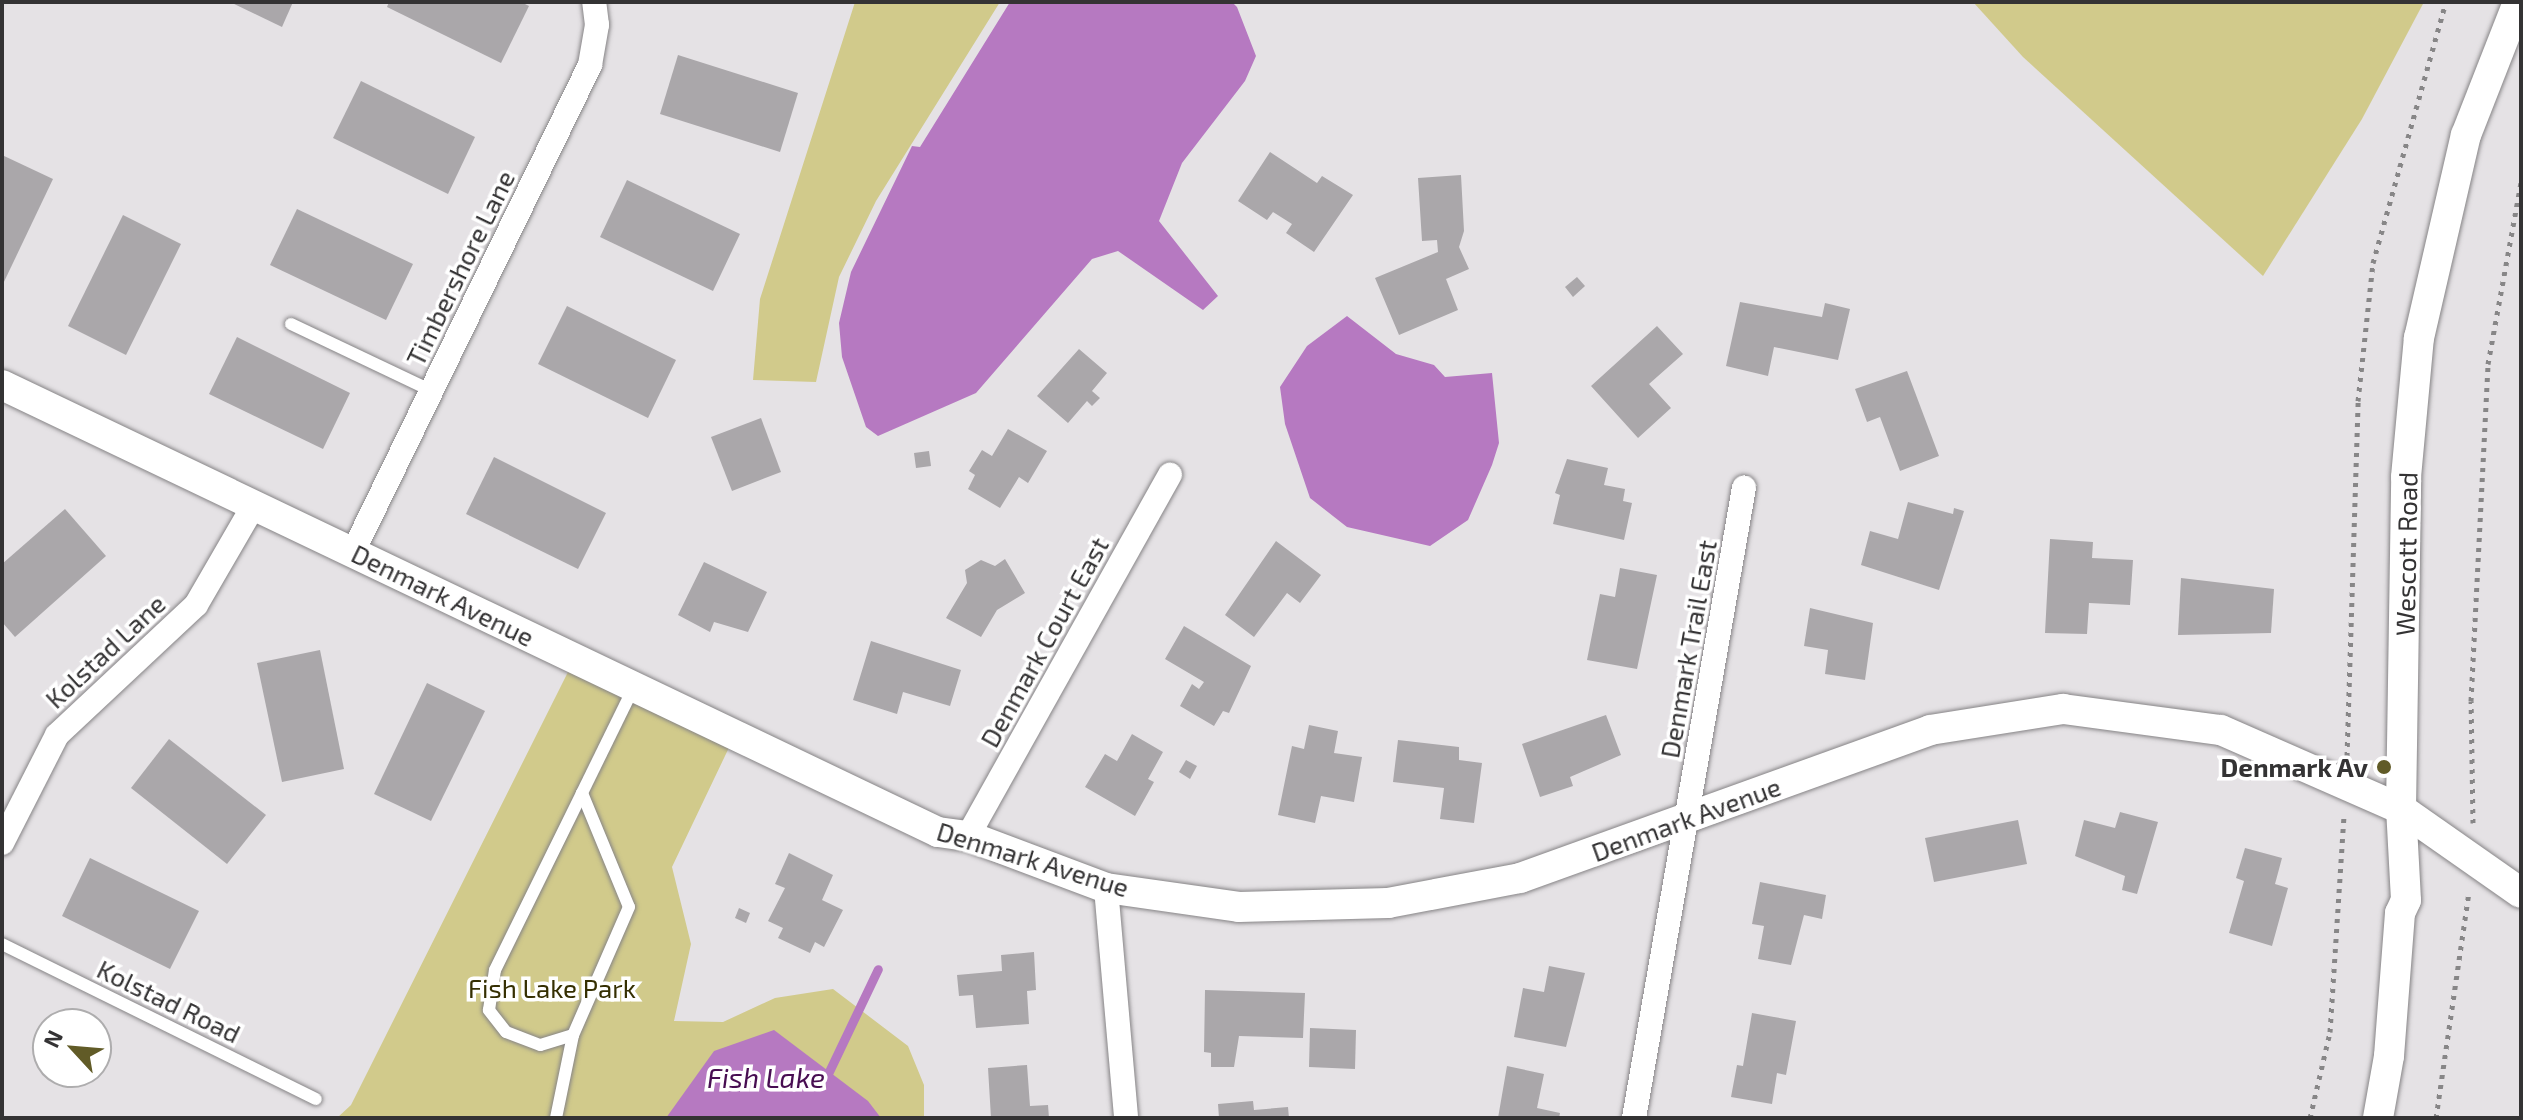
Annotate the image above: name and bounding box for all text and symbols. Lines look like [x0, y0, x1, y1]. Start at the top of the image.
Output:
street label: Timbershore Lane [399, 165, 521, 371]
street label: Wescott Road [2389, 472, 2423, 636]
street label: Denmark Court East [973, 532, 1115, 752]
street label: Denmark Avenue [346, 537, 540, 653]
street label: Denmark Trail East [1653, 537, 1723, 761]
street label: Kolstad Lane [39, 588, 171, 714]
place label: Denmark Av [2220, 751, 2368, 783]
marker: Denmark Av [2375, 758, 2393, 776]
street label: Denmark Avenue [1587, 770, 1785, 868]
street label: Denmark Avenue [933, 815, 1133, 903]
street label: Kolstad Road [92, 953, 246, 1049]
park label: Fish Lake Park [468, 972, 636, 1004]
north arrow [32, 1008, 112, 1088]
text: N [37, 1026, 67, 1051]
water label: Fish Lake [707, 1060, 825, 1094]

